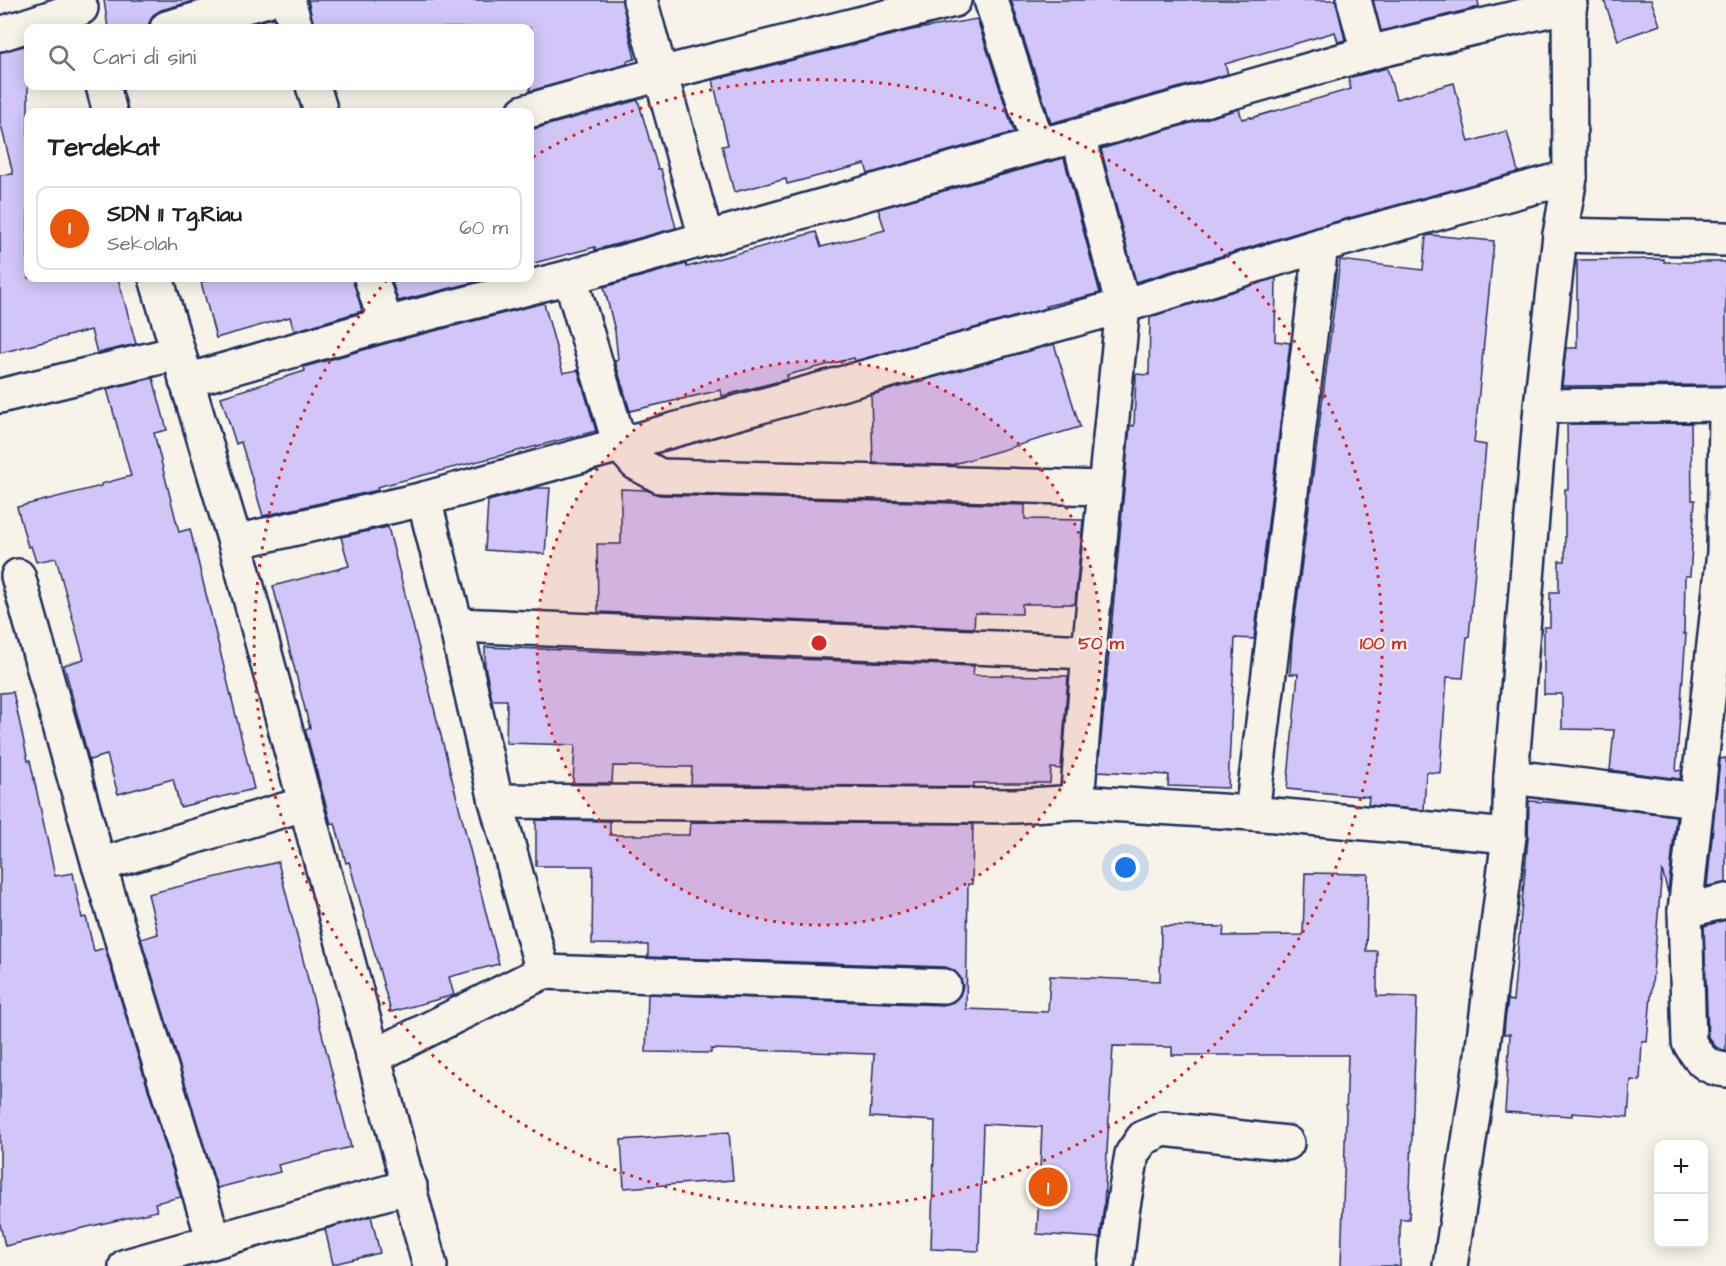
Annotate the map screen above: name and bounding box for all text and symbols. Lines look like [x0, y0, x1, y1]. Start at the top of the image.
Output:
search box [24, 24, 534, 90]
icon: search [45, 41, 78, 74]
text: Cari di sini [93, 42, 196, 73]
text: Terdekat [48, 129, 160, 165]
text: SDN 11 Tg.Riau [107, 199, 242, 230]
text: 1 [68, 214, 71, 242]
text: 60 m [459, 214, 508, 242]
text: Sekolah [107, 230, 177, 258]
text: 50 m [1078, 631, 1125, 656]
text: 100 m [1360, 631, 1407, 656]
centre of rings [809, 633, 829, 653]
your location [1111, 853, 1140, 882]
map controls [1654, 1140, 1708, 1248]
button: + [1654, 1140, 1708, 1194]
pin: 1 [1028, 1164, 1068, 1210]
button: − [1654, 1194, 1708, 1248]

